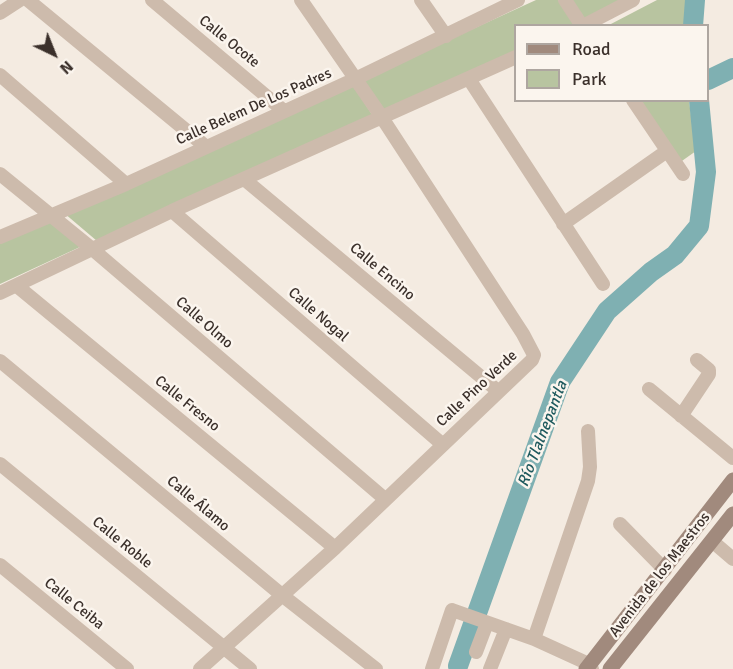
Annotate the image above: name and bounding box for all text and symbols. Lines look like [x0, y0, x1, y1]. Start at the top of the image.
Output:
street label: Calle Ocote [195, 12, 263, 72]
north arrow [24, 24, 84, 84]
legend [514, 24, 709, 102]
text: Road [572, 38, 611, 60]
text: N [55, 56, 77, 78]
street label: Calle Belem De Los Padres [174, 65, 334, 149]
text: Park [572, 68, 607, 90]
street label: Calle Encino [346, 239, 418, 305]
street label: Calle Nogal [284, 284, 352, 346]
street label: Calle Olmo [172, 293, 236, 353]
street label: Calle Pino Verde [433, 347, 521, 431]
street label: Calle Fresno [151, 372, 223, 436]
water label: Río Tlalnepantla [514, 378, 572, 490]
street label: Calle Álamo [163, 472, 233, 536]
street label: Avenida de los Maestros [606, 509, 714, 641]
street label: Calle Roble [88, 513, 156, 573]
street label: Calle Ceiba [40, 574, 108, 634]

